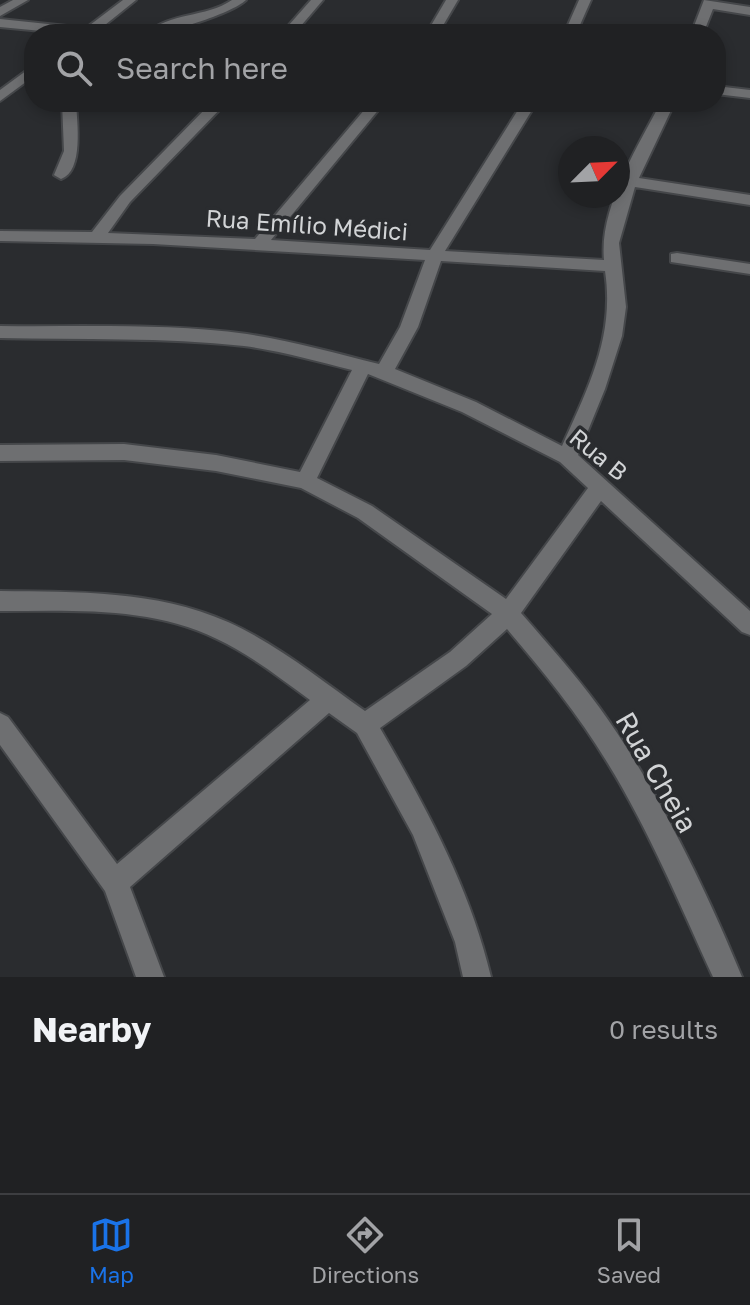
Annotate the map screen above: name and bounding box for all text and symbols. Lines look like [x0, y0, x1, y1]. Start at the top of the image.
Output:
search box [24, 24, 726, 112]
icon: search [52, 46, 96, 90]
text: Search here [116, 50, 288, 86]
north arrow [558, 136, 630, 208]
street label: Rua Emílio Médici [205, 202, 409, 246]
street label: Rua B [564, 422, 634, 486]
street label: Rua Cheia [609, 706, 705, 838]
text: Nearby [32, 1009, 152, 1049]
text: 0 results [609, 1014, 718, 1045]
tab: Map [89, 1213, 134, 1288]
tab: Directions [312, 1213, 419, 1288]
tab: Saved [597, 1213, 661, 1288]

